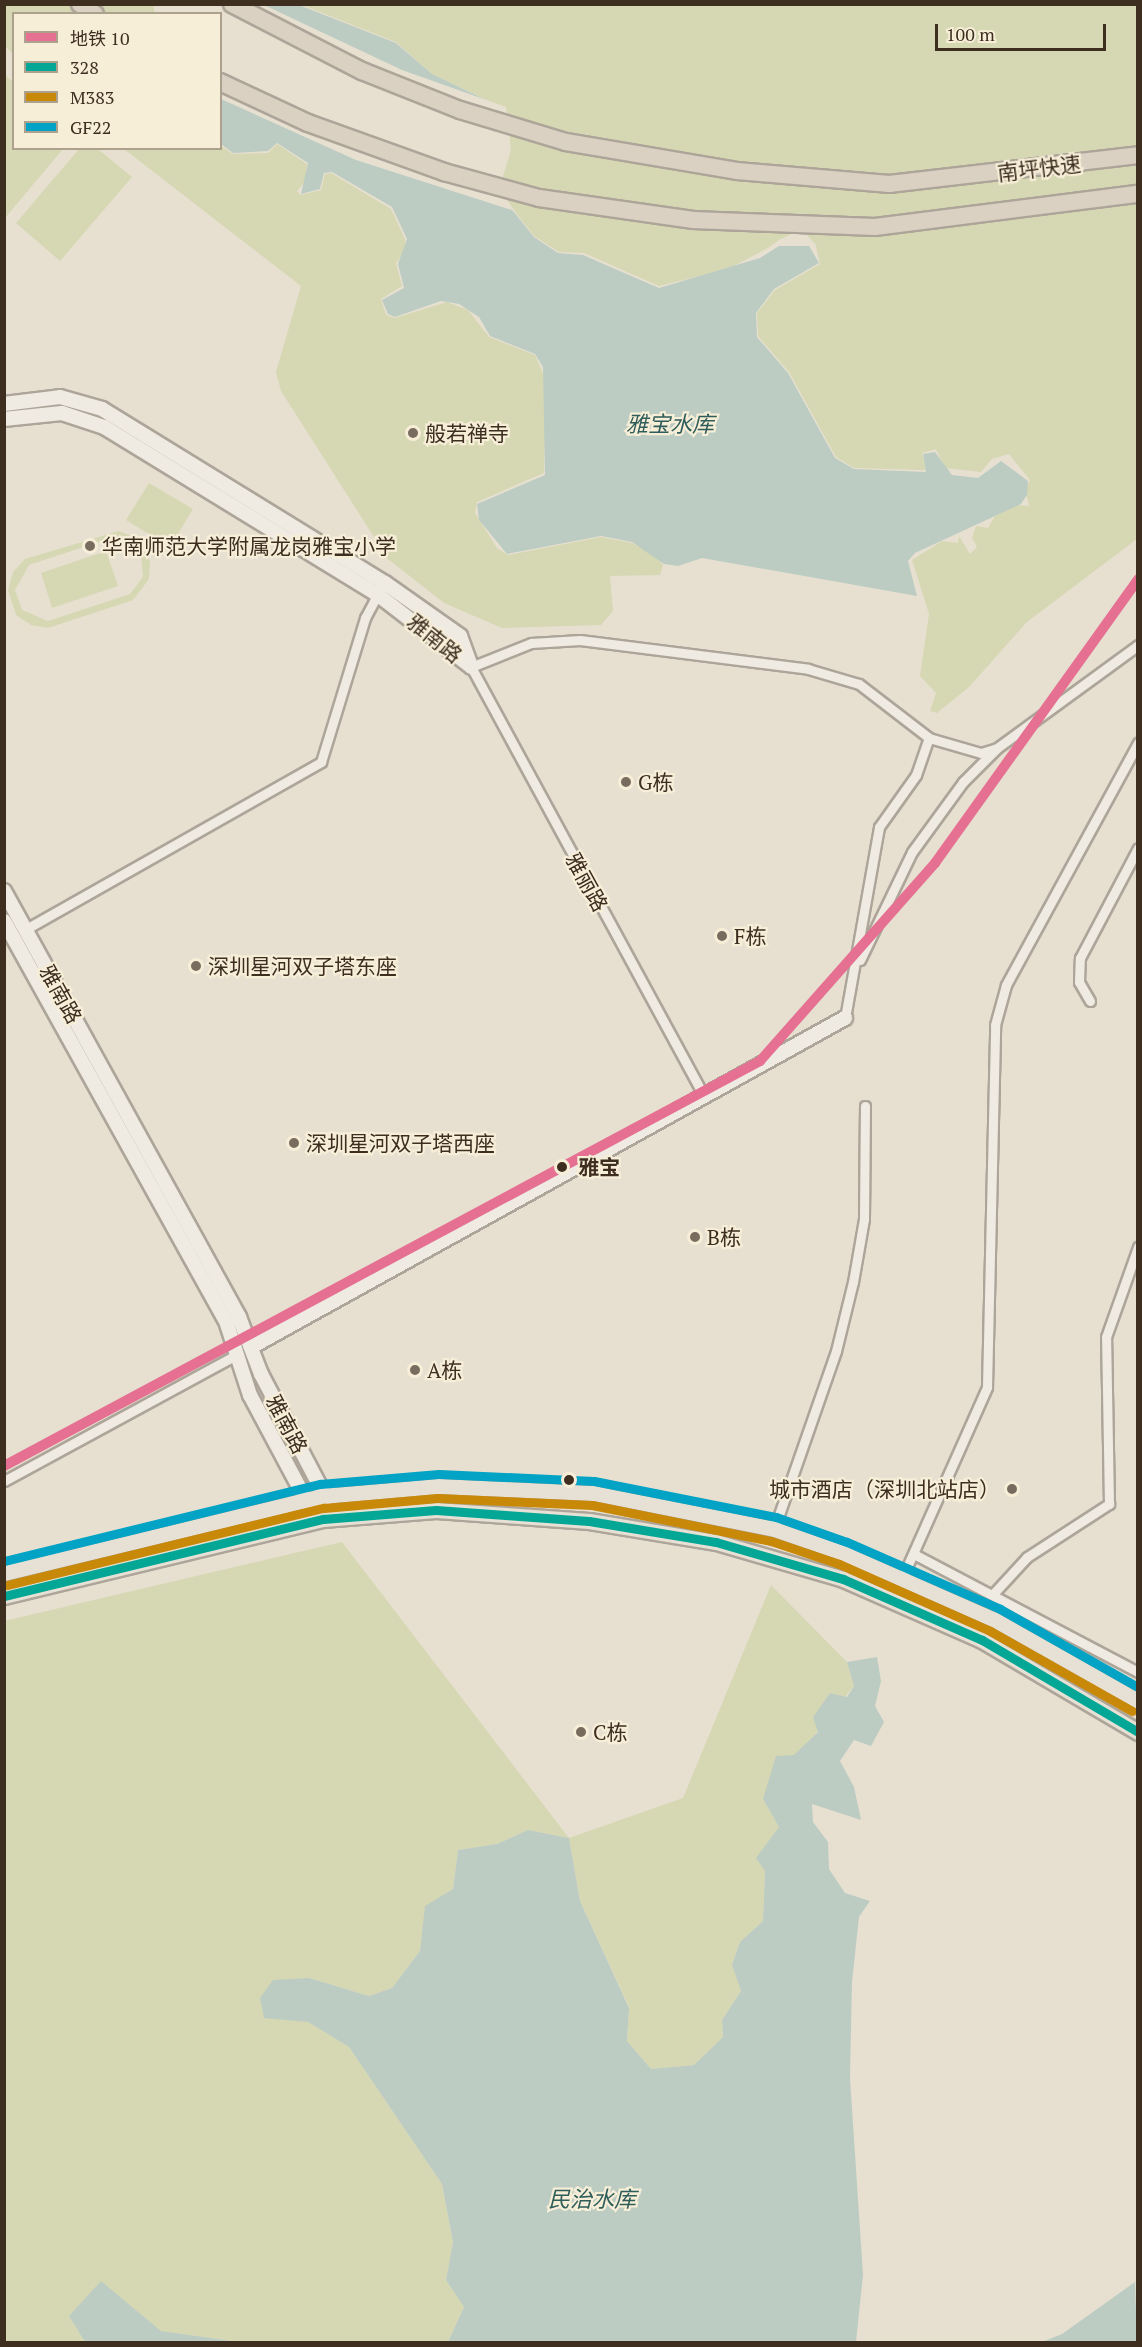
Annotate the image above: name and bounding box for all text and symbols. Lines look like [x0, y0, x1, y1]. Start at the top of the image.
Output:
legend [12, 12, 222, 150]
scale bar [938, 12, 1109, 50]
text: 100 m [946, 22, 995, 46]
text: 地铁 10 [70, 26, 130, 50]
text: 328 [70, 55, 99, 79]
text: M383 [70, 85, 114, 109]
text: GF22 [70, 115, 111, 139]
street label: 南坪快速 [996, 150, 1082, 186]
water label: 雅宝水库 [626, 411, 714, 437]
place label: 般若禅寺 [425, 420, 509, 446]
marker: 般若禅寺 [406, 426, 420, 440]
place label: 华南师范大学附属龙岗雅宝小学 [102, 533, 396, 559]
marker: 华南师范大学附属龙岗雅宝小学 [83, 539, 97, 553]
street label: 雅南路 [403, 608, 467, 668]
place label: G栋 [638, 769, 673, 795]
marker: G栋 [619, 775, 633, 789]
street label: 雅丽路 [561, 848, 613, 916]
place label: F栋 [734, 923, 766, 949]
marker: F栋 [715, 929, 729, 943]
place label: 深圳星河双子塔东座 [208, 953, 397, 979]
marker: 深圳星河双子塔东座 [189, 959, 203, 973]
street label: 雅南路 [35, 960, 87, 1028]
place label: 深圳星河双子塔西座 [306, 1130, 495, 1156]
marker: 深圳星河双子塔西座 [287, 1136, 301, 1150]
place label: 雅宝 [578, 1154, 620, 1180]
marker: 雅宝 [551, 1156, 573, 1178]
place label: B栋 [707, 1224, 741, 1250]
marker: B栋 [688, 1230, 702, 1244]
place label: A栋 [427, 1357, 462, 1383]
marker: A栋 [408, 1363, 422, 1377]
street label: 雅南路 [261, 1390, 313, 1458]
unlabelled marker [563, 1474, 575, 1486]
place label: 城市酒店（深圳北站店） [769, 1476, 1000, 1502]
marker: 城市酒店（深圳北站店） [1005, 1482, 1019, 1496]
place label: C栋 [593, 1719, 628, 1745]
marker: C栋 [574, 1725, 588, 1739]
water label: 民治水库 [548, 2186, 636, 2212]

